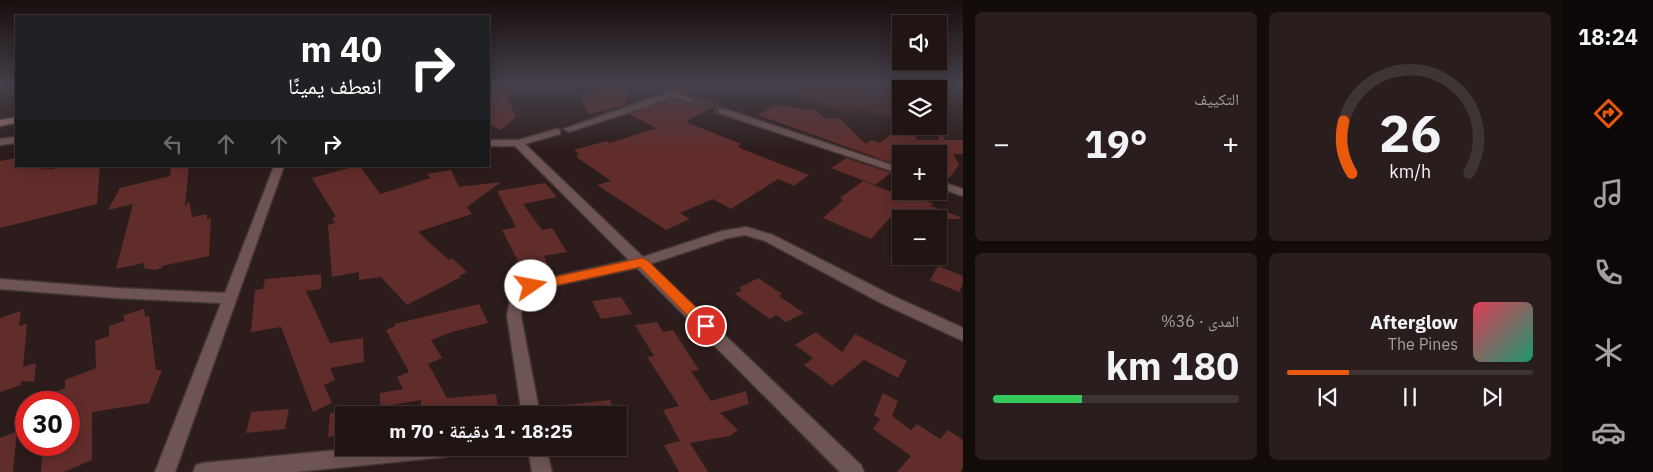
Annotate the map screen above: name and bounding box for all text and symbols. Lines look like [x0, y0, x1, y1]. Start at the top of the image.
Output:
map controls [892, 15, 947, 265]
button: sound [892, 15, 947, 70]
text: 18:24 [1578, 22, 1638, 51]
text: 40 m [300, 26, 382, 72]
icon: right [400, 35, 465, 100]
text: انعطف يمينًا [288, 71, 382, 100]
button: layers [892, 80, 947, 135]
text: التكييف [1194, 89, 1239, 109]
icon: directions [1591, 96, 1626, 131]
text: 26 [1379, 99, 1441, 166]
text: 19° [1084, 119, 1148, 168]
text: − [993, 125, 1010, 162]
text: + [1222, 125, 1239, 162]
icon: left [159, 130, 187, 158]
icon: ahead [212, 130, 240, 158]
icon: ahead [265, 130, 293, 158]
icon: right [318, 130, 346, 158]
button: + [892, 145, 947, 200]
text: km/h [1389, 160, 1431, 183]
icon: music [1591, 176, 1626, 211]
button: − [892, 210, 947, 265]
icon: phone [1591, 255, 1626, 290]
position arrow [504, 259, 556, 311]
pin [685, 305, 727, 347]
text: Afterglow [1370, 310, 1458, 334]
text: المدى · 36% [1161, 311, 1239, 331]
icon: arrive [692, 312, 720, 340]
text: The Pines [1388, 334, 1458, 354]
icon: climate [1591, 335, 1626, 370]
text: 180 km [1106, 341, 1239, 390]
icon: previous [1314, 383, 1342, 411]
icon: pause [1396, 383, 1424, 411]
icon: next [1478, 383, 1506, 411]
speed limit sign: 30 [15, 391, 80, 456]
icon: car [1591, 415, 1626, 450]
text: 18:25 · 1 دقيقة · 70 m [389, 419, 573, 443]

